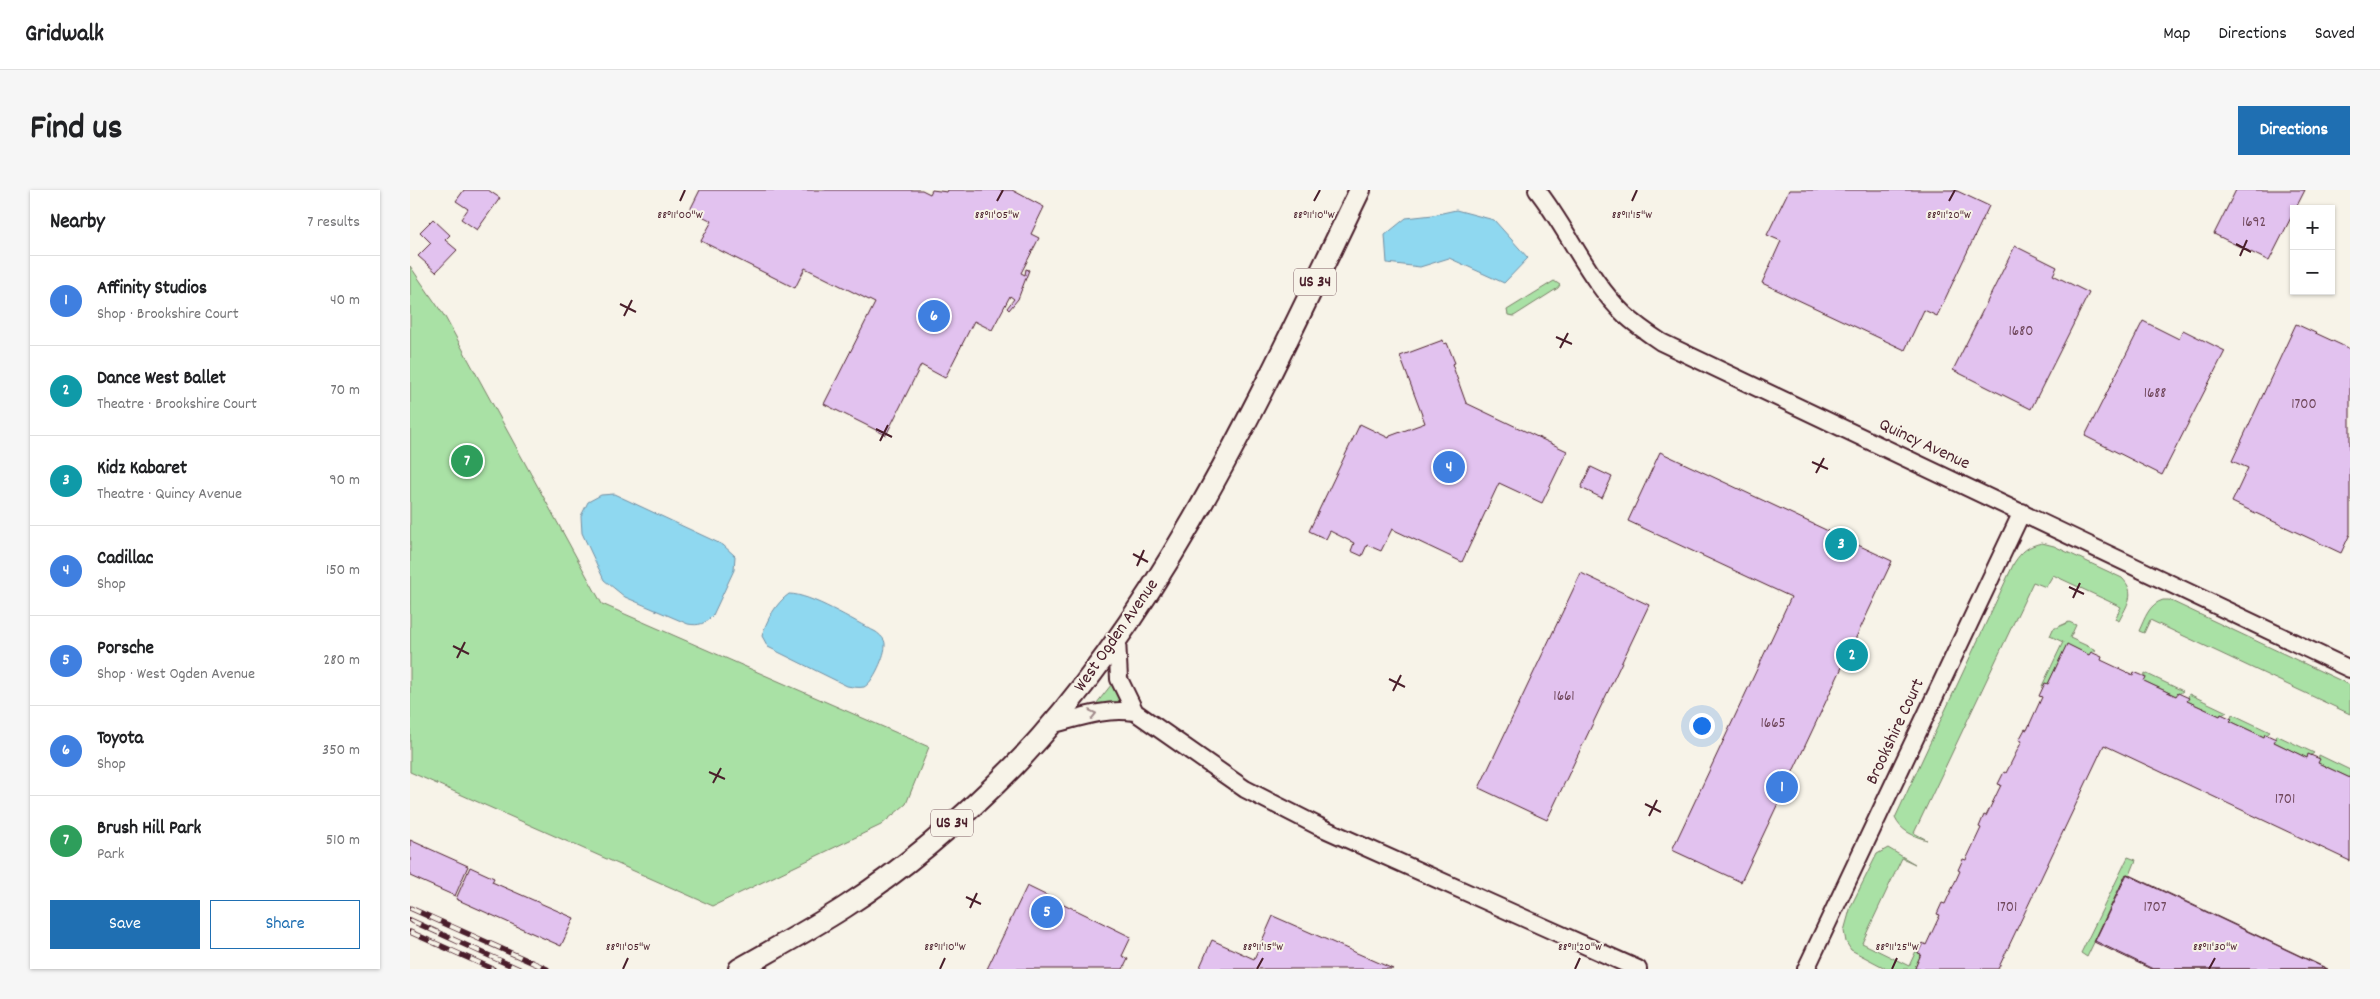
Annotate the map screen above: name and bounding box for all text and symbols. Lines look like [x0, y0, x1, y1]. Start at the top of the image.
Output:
text: Gridwalk [25, 18, 104, 52]
text: Map [2163, 22, 2190, 47]
text: Directions [2218, 22, 2287, 47]
text: Saved [2315, 22, 2355, 47]
text: Find us [30, 105, 122, 155]
button: Directions [2238, 106, 2350, 155]
map controls [2290, 205, 2335, 295]
button: + [2290, 205, 2335, 250]
text: 88°11'00"W [657, 207, 703, 224]
text: 88°11'05"W [975, 207, 1019, 224]
text: 88°11'10"W [1293, 207, 1335, 224]
text: 88°11'15"W [1612, 207, 1652, 224]
text: 88°11'20"W [1927, 207, 1971, 224]
text: Nearby [50, 208, 105, 238]
text: 7 results [307, 211, 360, 234]
house number: 1692 [2242, 212, 2266, 234]
button: − [2290, 250, 2335, 295]
road number: US 34 [1294, 268, 1336, 295]
text: Affinity Studios [97, 276, 207, 303]
text: 1 [64, 289, 68, 312]
text: 40 m [330, 289, 360, 312]
pin: 6 [918, 297, 950, 335]
text: Shop · Brookshire Court [97, 303, 239, 326]
house number: 1680 [2009, 321, 2033, 343]
text: Dance West Ballet [97, 366, 226, 393]
text: 2 [63, 379, 70, 402]
text: 70 m [330, 379, 360, 402]
house number: 1688 [2144, 383, 2166, 405]
text: Theatre · Brookshire Court [97, 393, 257, 416]
house number: 1700 [2291, 394, 2317, 416]
street label: Quincy Avenue [1874, 413, 1974, 477]
pin: 7 [451, 442, 483, 480]
pin: 4 [1433, 448, 1465, 486]
text: Kidz Kabaret [97, 456, 187, 483]
text: 3 [62, 469, 70, 492]
text: 90 m [329, 469, 360, 492]
text: Theatre · Quincy Avenue [97, 483, 242, 506]
pin: 3 [1825, 525, 1857, 563]
text: Cadillac [97, 546, 153, 573]
text: 4 [63, 559, 69, 582]
text: 150 m [326, 559, 360, 582]
text: Shop [97, 573, 126, 596]
street label: West Ogden Avenue [1069, 574, 1165, 698]
text: Porsche [97, 636, 154, 663]
pin: 2 [1836, 636, 1868, 674]
text: 5 [62, 649, 70, 672]
text: 280 m [323, 649, 360, 672]
text: Shop · West Ogden Avenue [97, 663, 255, 686]
street label: Brookshire Court [1860, 675, 1932, 789]
house number: 1661 [1553, 686, 1575, 708]
one-way arrow [1088, 709, 1097, 720]
your location [1689, 713, 1715, 739]
house number: 1665 [1761, 713, 1786, 735]
text: Toyota [97, 726, 143, 753]
text: 6 [62, 739, 70, 762]
text: 350 m [322, 739, 360, 762]
text: Shop [97, 753, 126, 776]
pin: 1 [1766, 768, 1798, 806]
house number: 1701 [2275, 789, 2295, 811]
road number: US 34 [931, 810, 973, 836]
text: Brush Hill Park [97, 816, 201, 843]
text: 7 [63, 829, 69, 852]
text: 510 m [326, 829, 360, 852]
text: Park [97, 843, 124, 866]
pin: 5 [1031, 893, 1063, 931]
house number: 1701 [1997, 897, 2017, 919]
house number: 1707 [2144, 897, 2167, 919]
button: Save [50, 900, 200, 949]
button: Share [210, 900, 360, 949]
text: 88°11'05"W [606, 939, 650, 956]
text: 88°11'10"W [924, 939, 966, 956]
text: 88°11'15"W [1243, 939, 1283, 956]
text: 88°11'20"W [1558, 939, 1602, 956]
text: 88°11'25"W [1875, 939, 1919, 956]
text: 88°11'30"W [2193, 939, 2237, 956]

